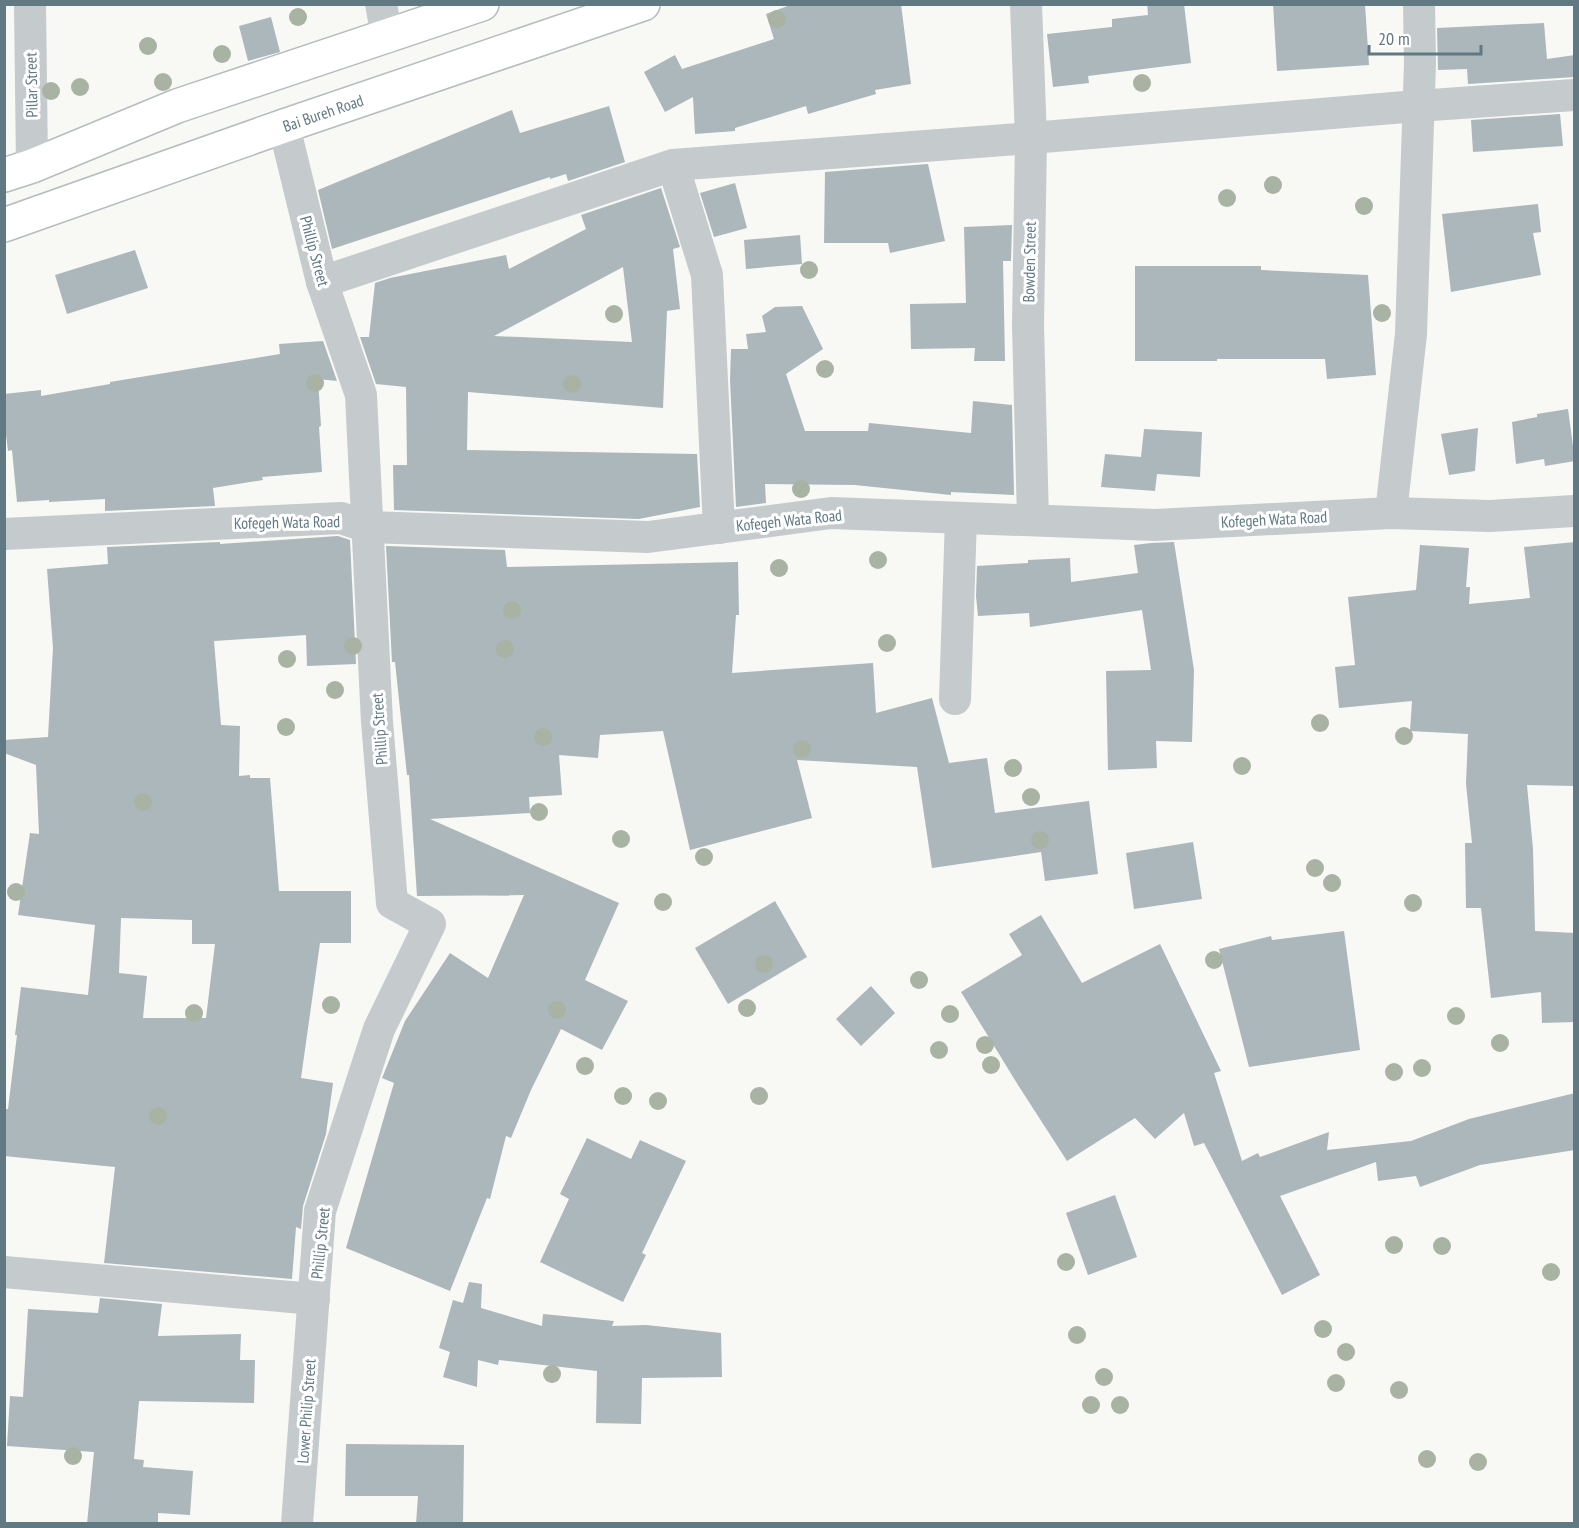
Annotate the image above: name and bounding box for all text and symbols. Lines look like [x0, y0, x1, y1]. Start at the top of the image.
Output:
scale bar [1369, 18, 1482, 56]
text: 20 m [1378, 27, 1410, 50]
street label: Pillar Street [20, 52, 42, 118]
street label: Bai Bureh Road [280, 90, 366, 136]
street label: Phillip Street [296, 214, 334, 289]
street label: Bowden Street [1018, 221, 1040, 303]
street label: Kofegeh Wata Road [735, 504, 843, 535]
street label: Kofegeh Wata Road [1220, 506, 1328, 532]
street label: Kofegeh Wata Road [234, 511, 340, 533]
street label: Phillip Street [366, 692, 391, 766]
street label: Phillip Street [306, 1205, 334, 1280]
street label: Lower Philip Street [292, 1357, 320, 1464]

